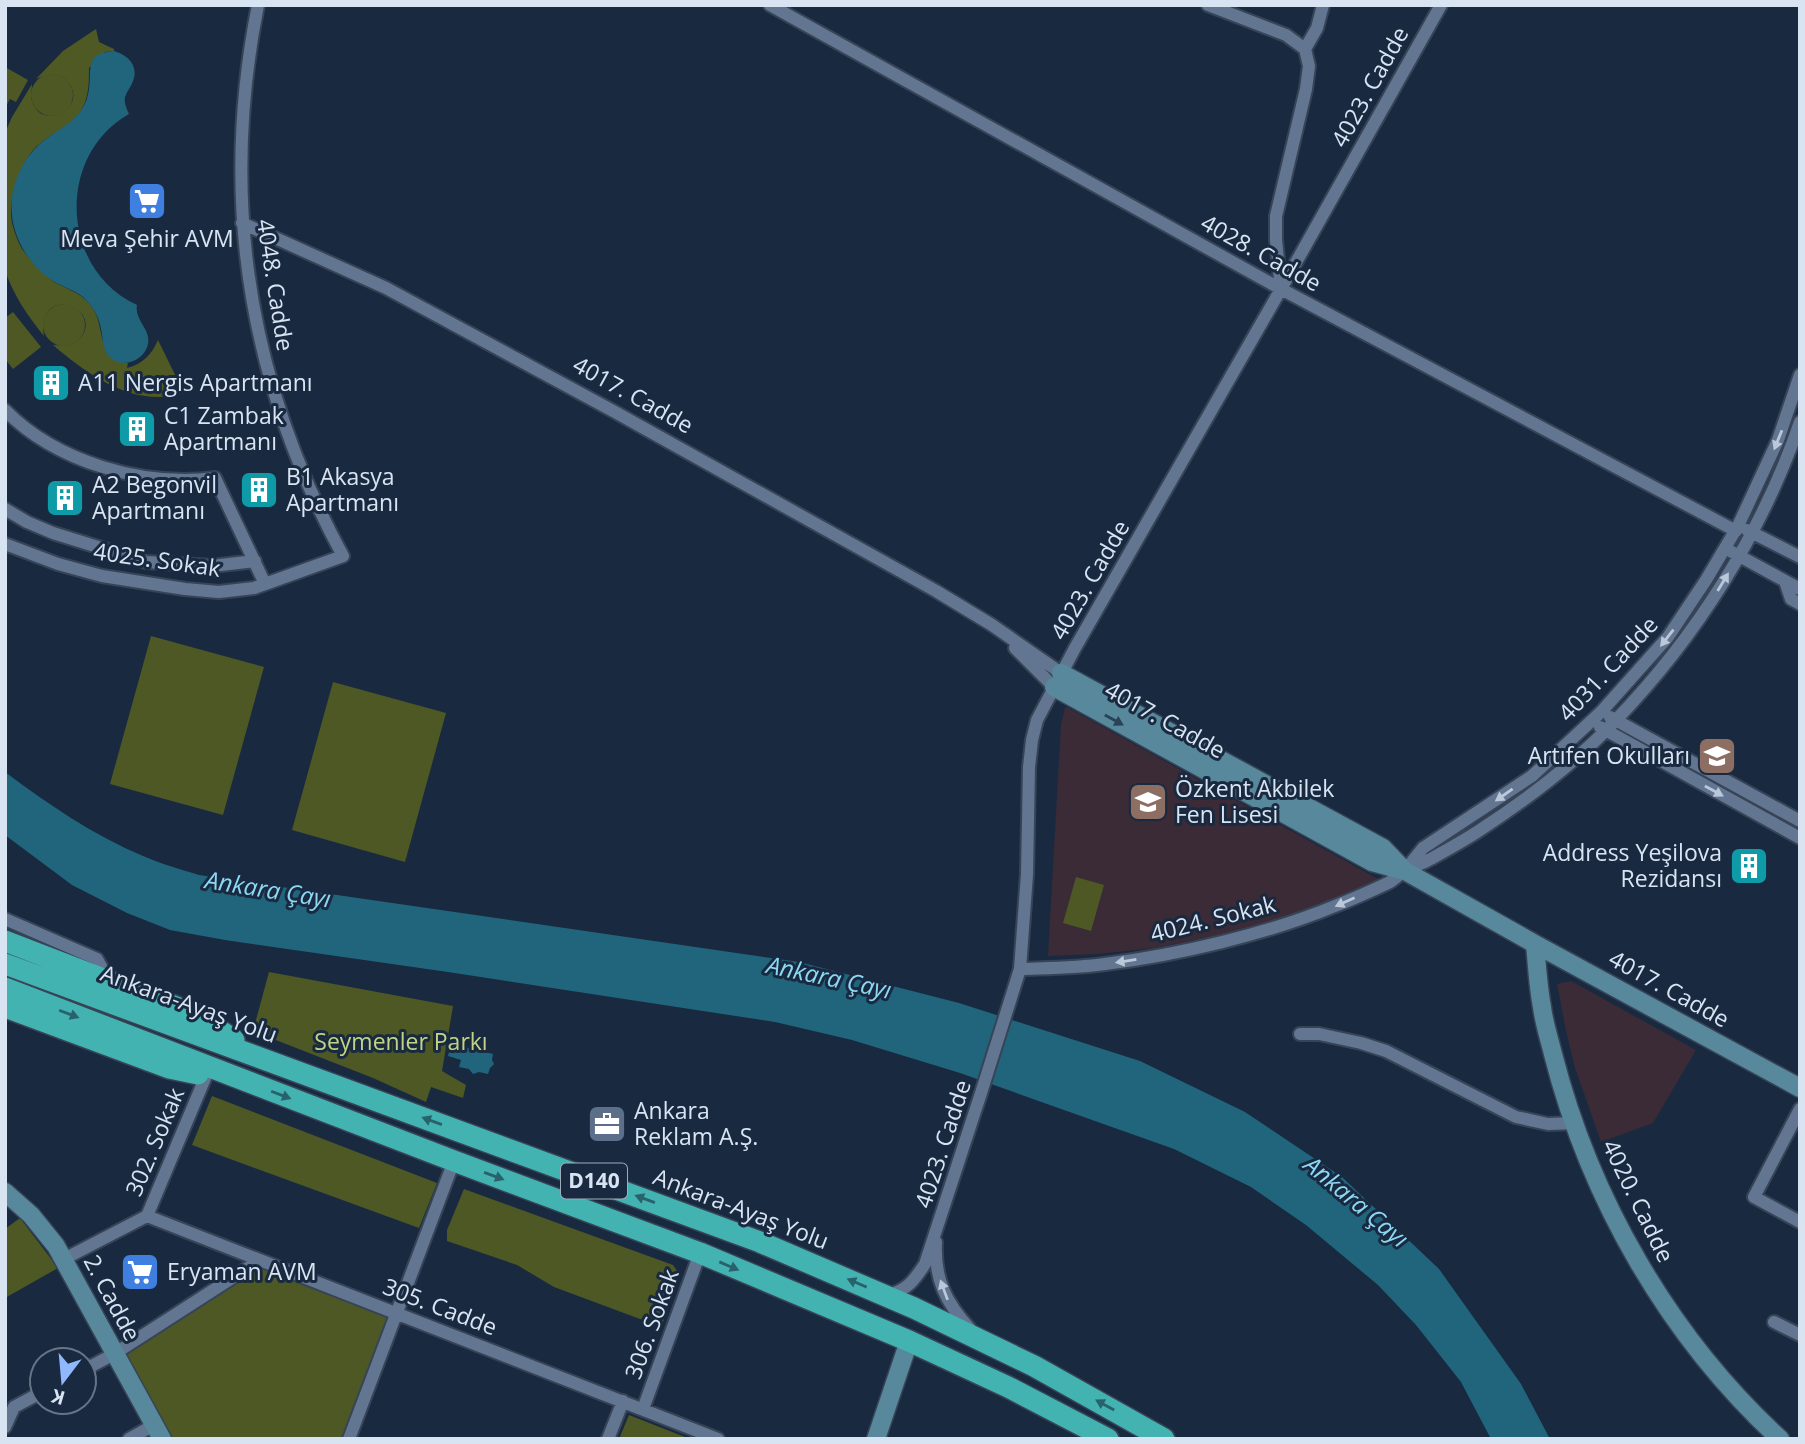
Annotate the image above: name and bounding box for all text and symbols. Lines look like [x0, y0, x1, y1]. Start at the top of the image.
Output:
street label: 4023. Cadde [1323, 21, 1415, 152]
supermarket icon: Meva Şehir AVM [126, 180, 168, 222]
street label: 4028. Cadde [1196, 206, 1327, 298]
street label: 4048. Cadde [250, 217, 302, 353]
place label: Meva Şehir AVM [60, 222, 234, 254]
street label: 4017. Cadde [568, 348, 699, 440]
building icon: A11 Nergis Apartmanı [30, 362, 72, 404]
place label: A11 Nergis Apartmanı [78, 366, 313, 398]
place label: C1 Zambak Apartmanı [164, 399, 284, 457]
building icon: C1 Zambak Apartmanı [116, 408, 158, 450]
one-way arrow [1772, 430, 1783, 451]
place label: B1 Akasya Apartmanı [286, 460, 399, 518]
place label: A2 Begonvil Apartmanı [92, 468, 217, 526]
building icon: B1 Akasya Apartmanı [238, 469, 280, 511]
building icon: A2 Begonvil Apartmanı [44, 477, 86, 519]
street label: 4023. Cadde [1042, 514, 1136, 645]
street label: 4025. Sokak [92, 534, 223, 584]
one-way arrow [1717, 572, 1729, 591]
street label: 4031. Cadde [1550, 609, 1664, 728]
one-way arrow [1659, 628, 1674, 646]
street label: 4017. Cadde [1100, 673, 1231, 765]
one-way arrow [1104, 714, 1123, 726]
school or university icon: Artıfen Okulları [1696, 735, 1738, 777]
place label: Artıfen Okulları [1528, 739, 1690, 771]
place label: Özkent Akbilek Fen Lisesi [1175, 772, 1334, 830]
school or university icon: Özkent Akbilek Fen Lisesi [1127, 781, 1169, 823]
one-way arrow [1705, 784, 1725, 796]
one-way arrow [1495, 788, 1513, 802]
place label: Address Yeşilova Rezidansı [1543, 836, 1722, 894]
building icon: Address Yeşilova Rezidansı [1728, 845, 1770, 887]
water label: Ankara Çayı [201, 862, 333, 915]
street label: 4024. Sokak [1147, 887, 1279, 949]
one-way arrow [1335, 896, 1355, 908]
street label: 4017. Cadde [1604, 942, 1735, 1034]
water label: Ankara Çayı [762, 947, 895, 1006]
street label: Ankara-Ayaş Yolu [97, 956, 282, 1050]
one-way arrow [1115, 956, 1137, 967]
one-way arrow [58, 1008, 79, 1019]
park label: Seymenler Parkı [314, 1025, 488, 1057]
street label: 4023. Cadde [906, 1076, 978, 1212]
street label: 302. Sokak [117, 1082, 191, 1201]
one-way arrow [271, 1089, 292, 1100]
place label: Ankara Reklam A.Ş. [634, 1094, 758, 1152]
office icon: Ankara Reklam A.Ş. [586, 1103, 628, 1145]
one-way arrow [421, 1116, 442, 1127]
street label: 4020. Cadde [1595, 1134, 1682, 1267]
water label: Ankara Çayı [1296, 1146, 1416, 1254]
street label: Ankara-Ayaş Yolu [649, 1160, 834, 1256]
road number: D140 [561, 1164, 627, 1198]
one-way arrow [483, 1171, 504, 1182]
one-way arrow [635, 1194, 656, 1205]
street label: 2. Cadde [77, 1249, 149, 1346]
supermarket icon: Eryaman AVM [119, 1251, 161, 1293]
place label: Eryaman AVM [167, 1255, 317, 1287]
one-way arrow [719, 1260, 740, 1271]
street label: 306. Sokak [616, 1264, 686, 1383]
street label: 305. Cadde [379, 1270, 502, 1342]
one-way arrow [847, 1277, 867, 1289]
one-way arrow [938, 1279, 949, 1300]
north arrow [28, 1346, 98, 1416]
text: K [48, 1383, 68, 1412]
one-way arrow [1095, 1399, 1114, 1411]

